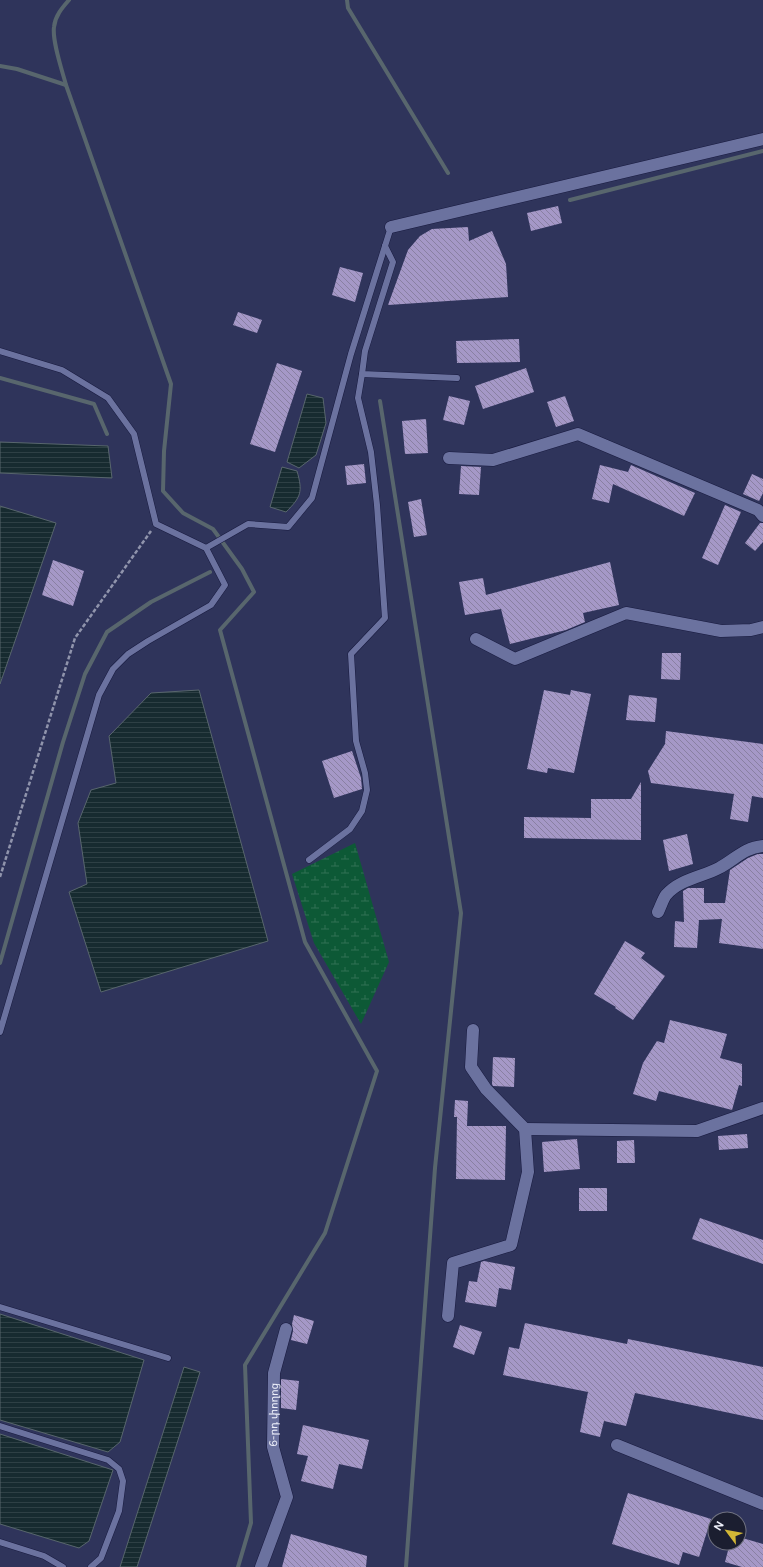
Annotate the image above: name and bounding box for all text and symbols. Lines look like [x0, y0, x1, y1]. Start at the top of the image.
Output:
street label: 6-րդ փողոց [267, 1383, 281, 1446]
north arrow [707, 1511, 747, 1551]
text: N [711, 1519, 727, 1533]

